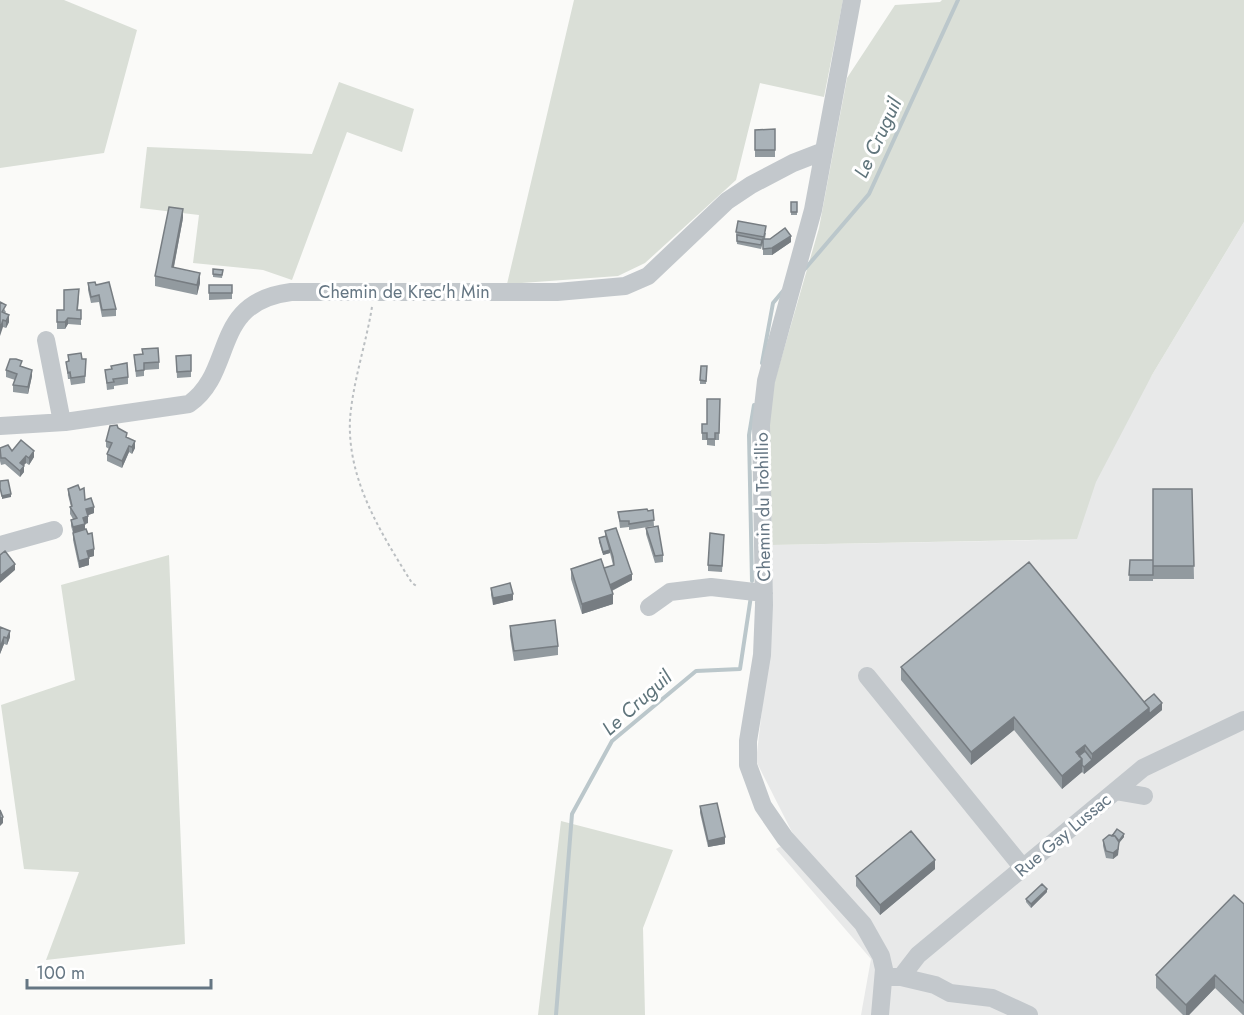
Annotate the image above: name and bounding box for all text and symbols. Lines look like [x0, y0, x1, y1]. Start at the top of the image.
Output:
water label: Le Cruguil [847, 92, 910, 183]
street label: Chemin de Krec'h Min [318, 279, 490, 305]
street label: Chemin du Trohillio [749, 432, 777, 582]
water label: Le Cruguil [595, 663, 680, 742]
street label: Rue Gay Lussac [1009, 787, 1117, 883]
scale bar [27, 952, 212, 990]
text: 100 m [36, 960, 85, 986]

